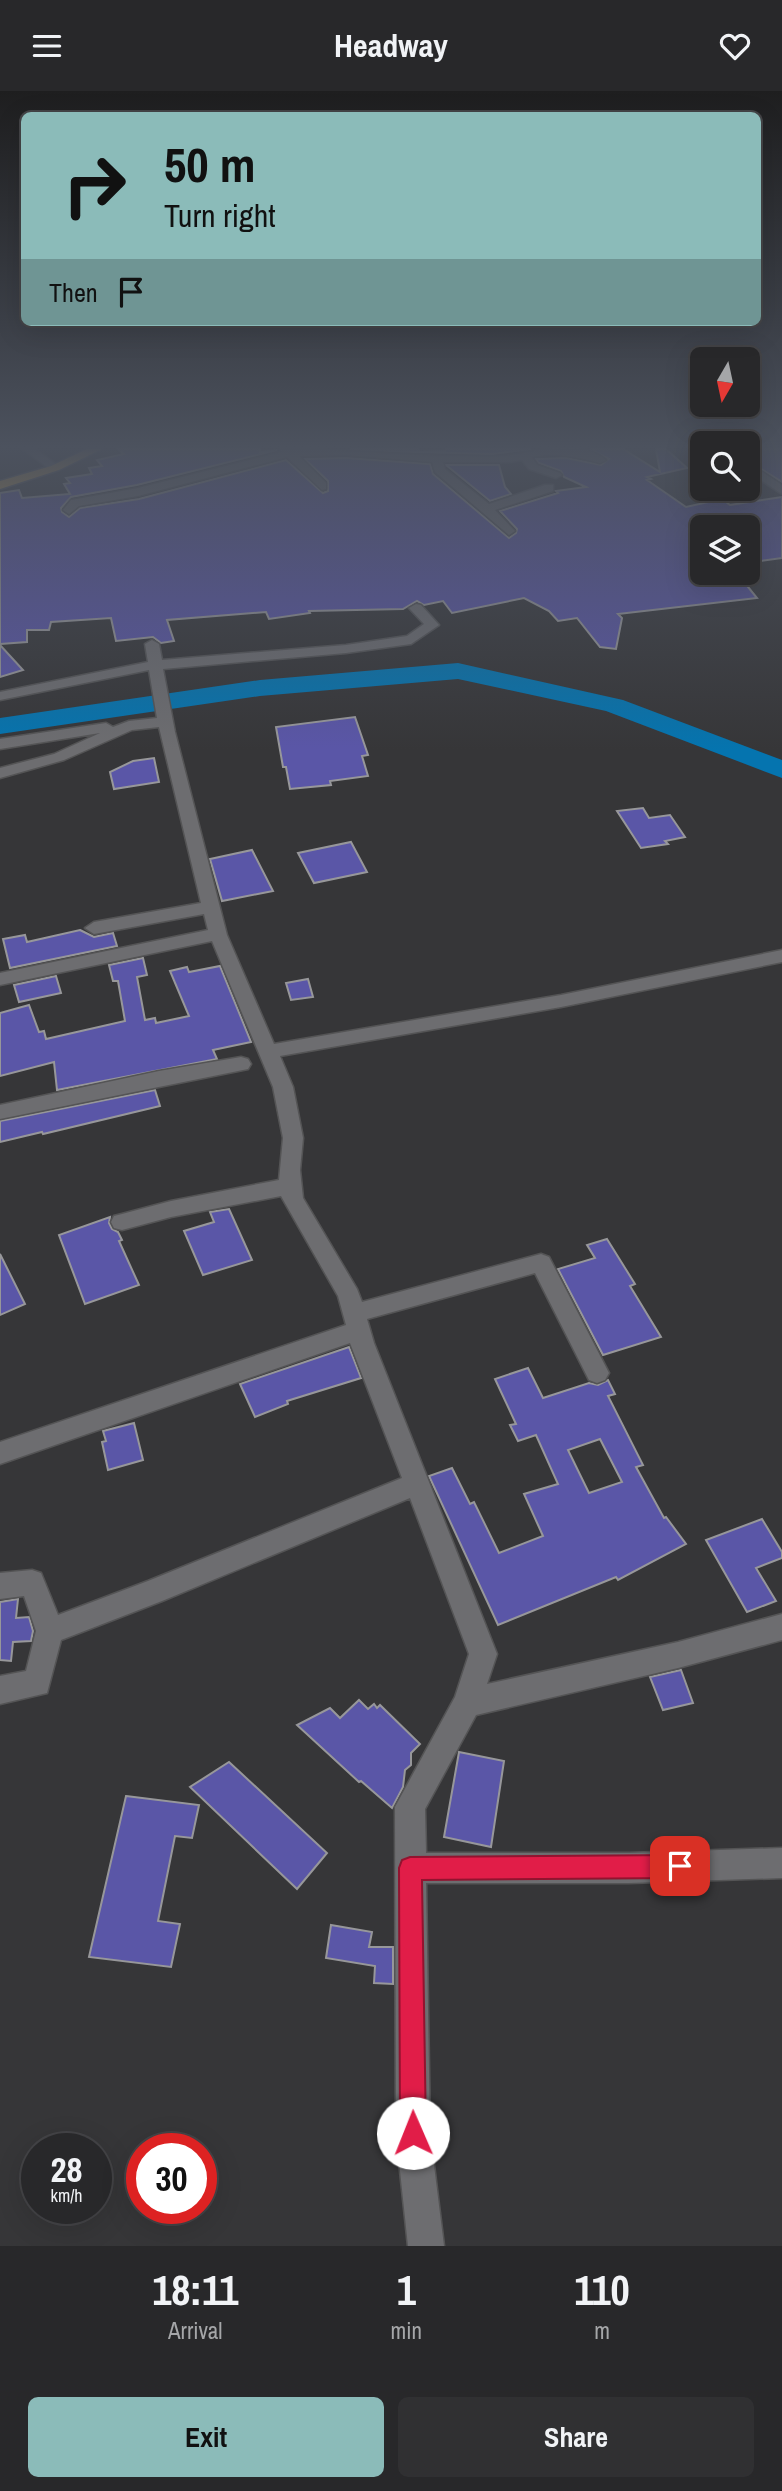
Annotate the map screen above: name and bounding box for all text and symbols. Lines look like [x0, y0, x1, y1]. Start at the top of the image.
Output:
text: Headway [334, 24, 448, 67]
icon: menu [28, 27, 66, 65]
icon: heart [716, 27, 754, 65]
text: 50 m [164, 131, 256, 197]
icon: right [49, 140, 140, 231]
text: Turn right [164, 194, 276, 237]
icon: arrive [112, 273, 150, 311]
text: Then [49, 275, 98, 310]
north arrow [690, 347, 760, 417]
map controls [690, 347, 760, 585]
button: search [690, 431, 760, 501]
button: layers [690, 515, 760, 585]
pin [650, 1836, 710, 1896]
icon: arrive [661, 1847, 699, 1885]
position arrow [376, 2096, 450, 2170]
speed limit sign: 30 [126, 2133, 217, 2224]
text: 28 [51, 2146, 82, 2193]
text: km/h [51, 2183, 83, 2208]
text: 18:11 [152, 2262, 238, 2318]
text: 1 [397, 2262, 416, 2318]
text: 110 [574, 2262, 630, 2318]
text: Arrival [168, 2315, 223, 2346]
text: min [391, 2315, 422, 2346]
text: m [594, 2315, 610, 2346]
button: Exit [28, 2397, 384, 2477]
button: Share [398, 2397, 754, 2477]

